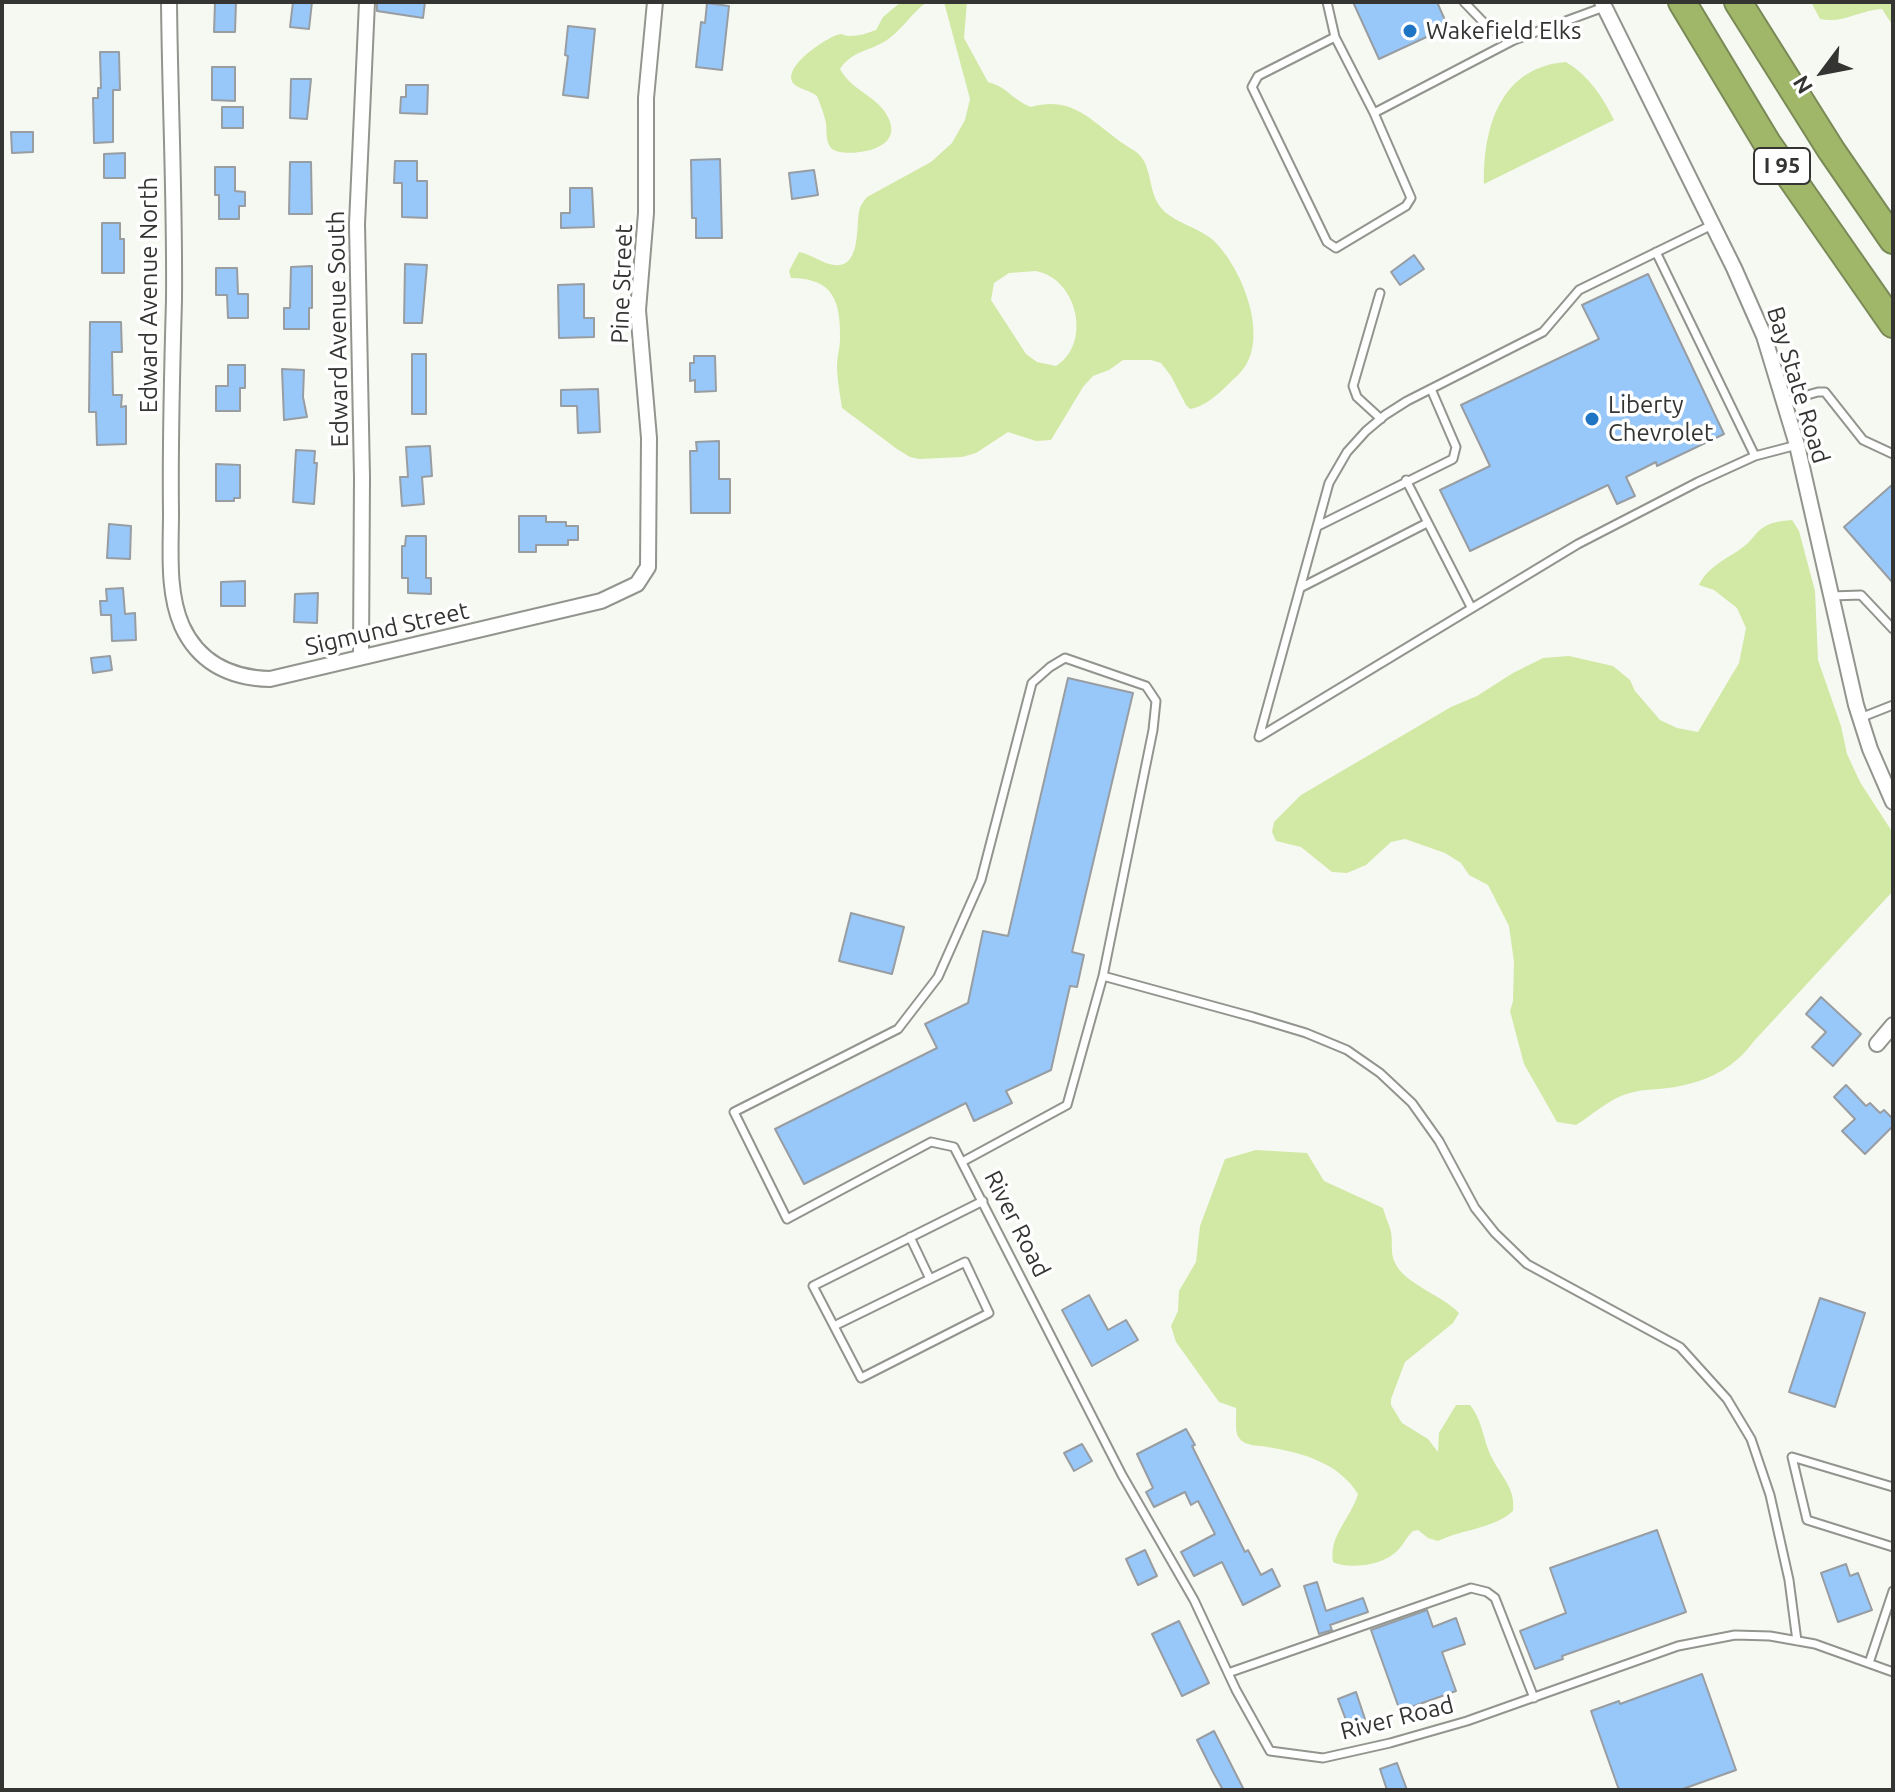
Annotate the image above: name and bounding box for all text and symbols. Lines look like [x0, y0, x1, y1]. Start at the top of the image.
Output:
place label: Wakefield Elks [1426, 17, 1581, 45]
marker: Wakefield Elks [1401, 22, 1419, 40]
north arrow [1783, 32, 1863, 112]
text: N [1787, 71, 1817, 99]
road number: I 95 [1754, 148, 1810, 184]
street label: Edward Avenue North [135, 177, 163, 413]
street label: Edward Avenue South [322, 210, 354, 448]
street label: Pine Street [606, 224, 638, 344]
street label: Bay State Road [1760, 303, 1836, 467]
place label: Liberty Chevrolet [1608, 391, 1713, 447]
marker: Liberty Chevrolet [1583, 410, 1601, 428]
street label: Sigmund Street [302, 596, 472, 662]
street label: River Road [978, 1166, 1056, 1282]
street label: River Road [1337, 1690, 1457, 1746]

